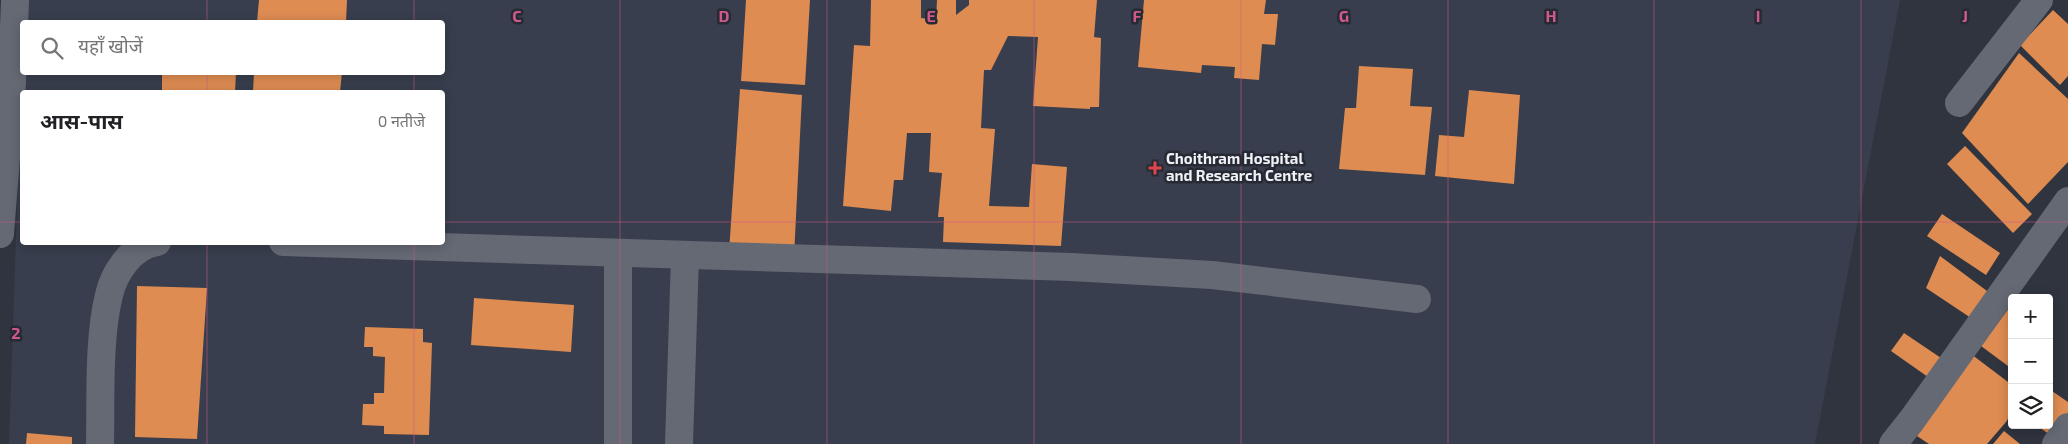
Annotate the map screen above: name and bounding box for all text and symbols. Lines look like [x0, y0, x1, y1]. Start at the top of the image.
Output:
text: C [512, 6, 522, 25]
text: D [719, 6, 730, 25]
text: E [926, 6, 936, 25]
text: F [1133, 6, 1142, 25]
text: G [1339, 6, 1349, 25]
text: H [1545, 6, 1557, 25]
text: I [1756, 6, 1760, 25]
text: J [1962, 6, 1968, 25]
search box [20, 20, 445, 75]
icon: search [38, 34, 66, 62]
text: यहाँ खोजें [78, 34, 143, 57]
text: आस-पास [40, 108, 123, 133]
text: 0 नतीजे [378, 111, 425, 130]
place label: Choithram Hospital and Research Centre [1166, 149, 1312, 184]
marker: Choithram Hospital and Research Centre [1148, 161, 1162, 175]
map controls [2008, 294, 2053, 429]
button: + [2008, 294, 2053, 339]
text: 2 [11, 323, 21, 342]
button: − [2008, 339, 2053, 384]
button: layers [2008, 384, 2053, 429]

